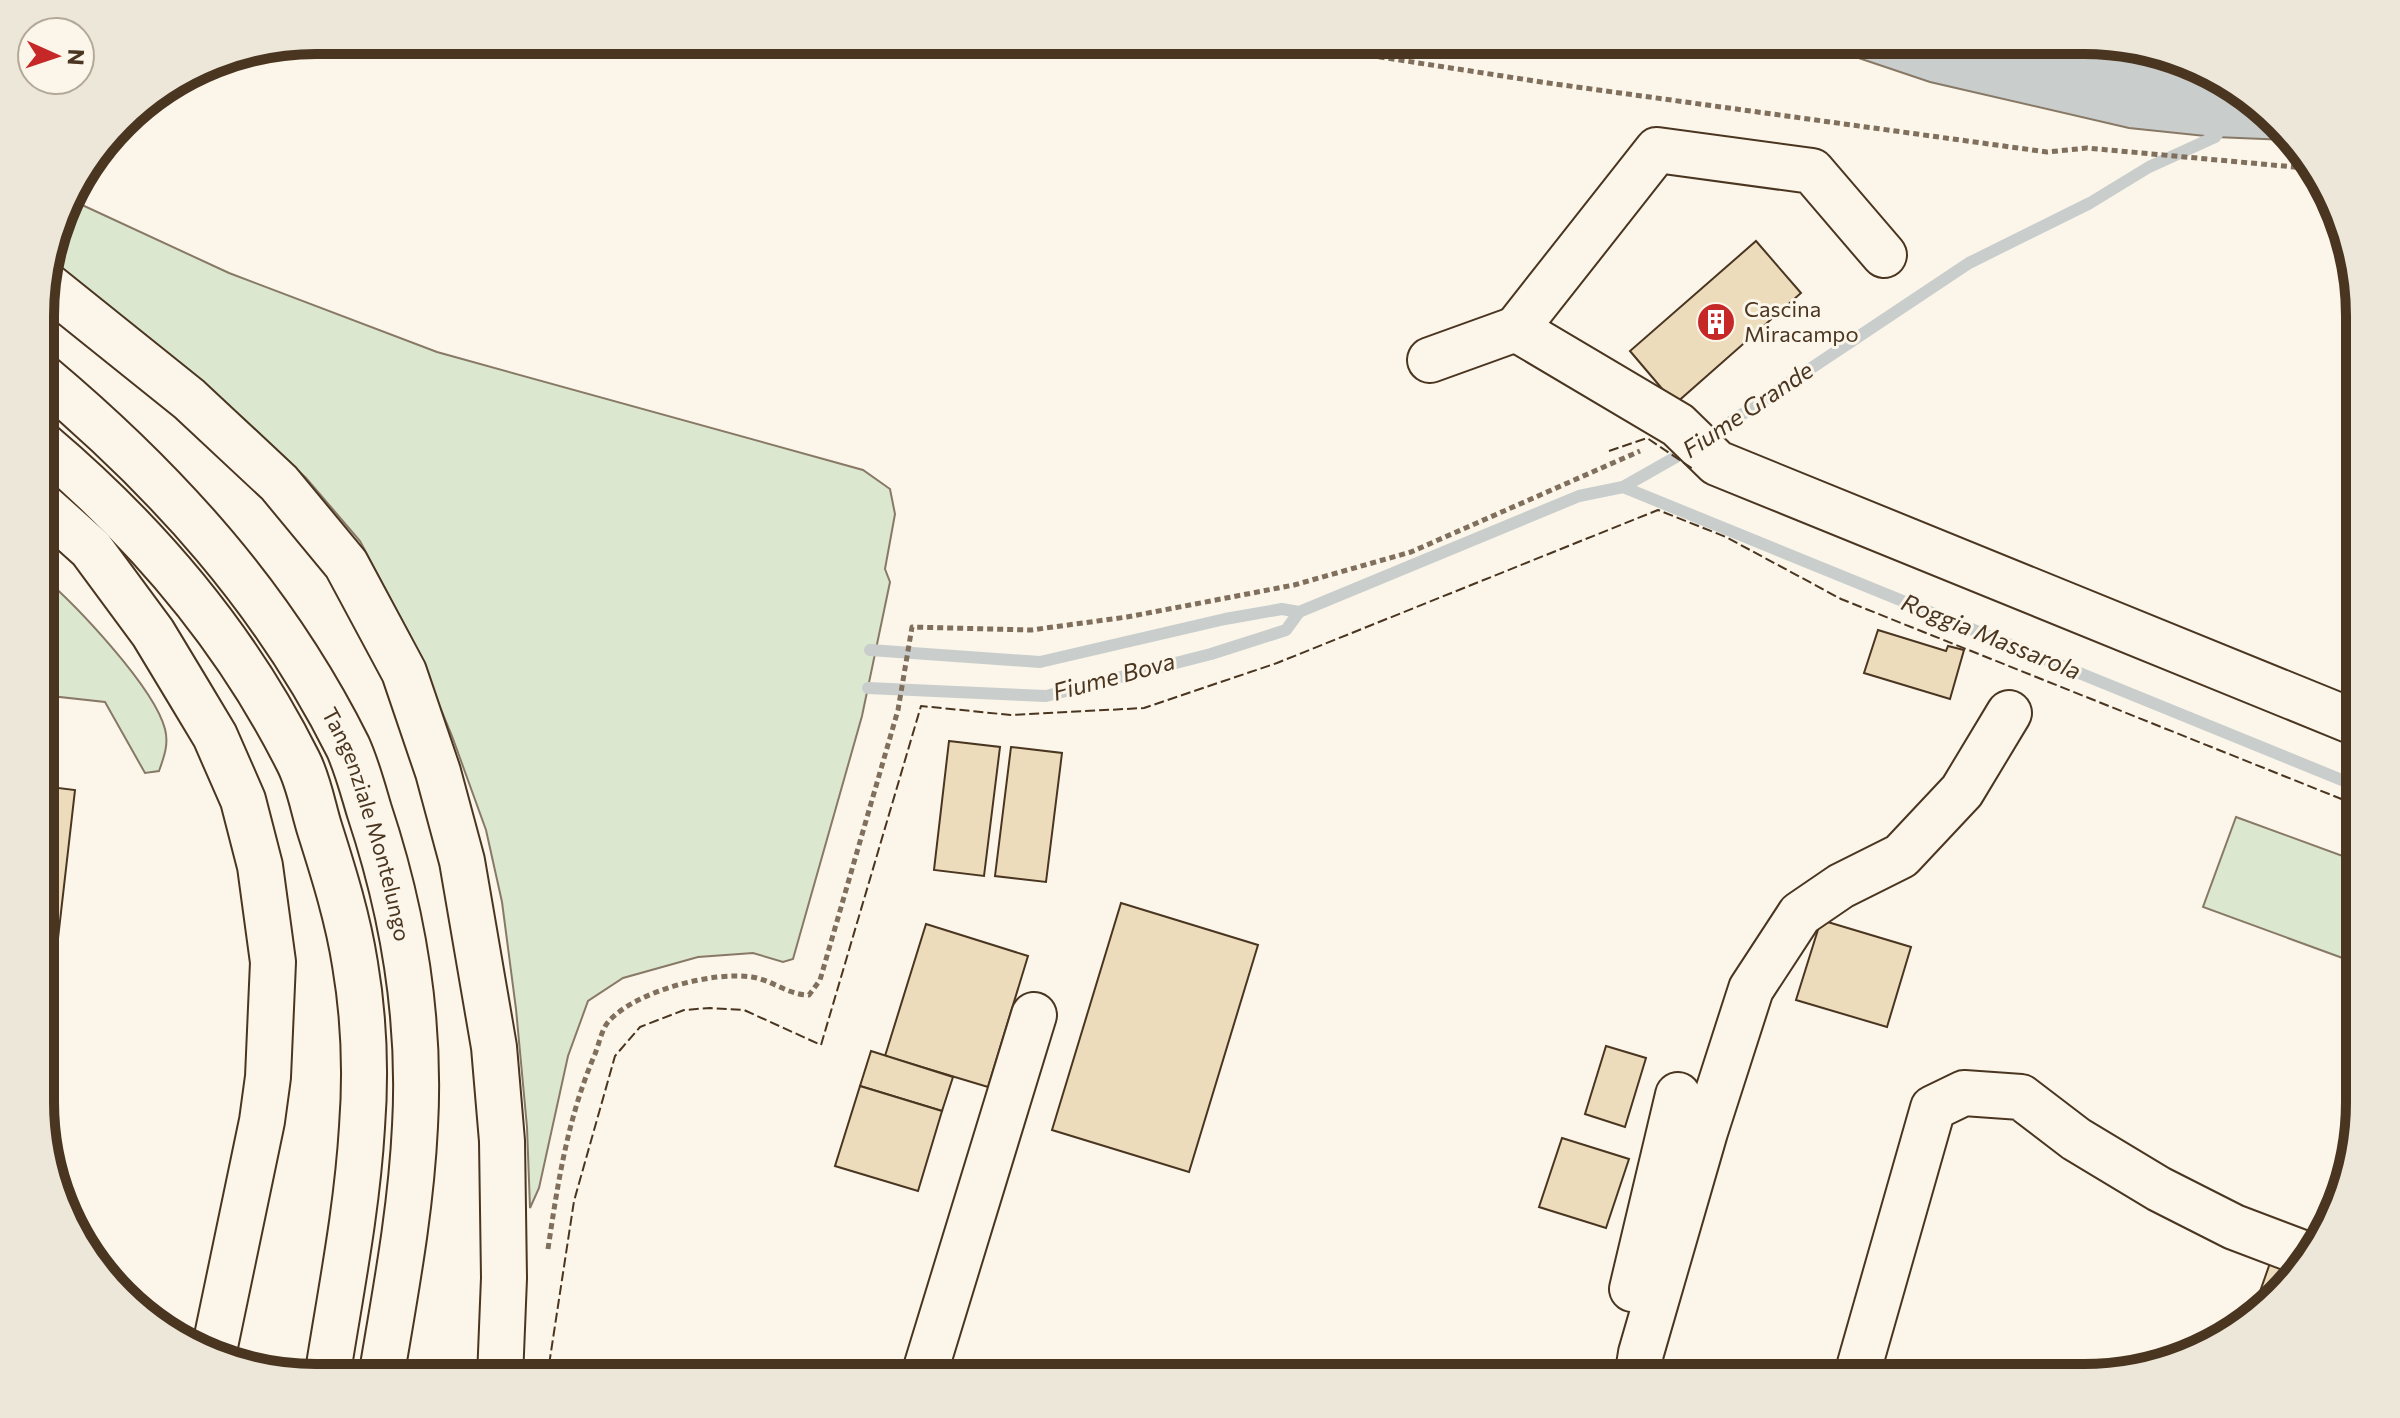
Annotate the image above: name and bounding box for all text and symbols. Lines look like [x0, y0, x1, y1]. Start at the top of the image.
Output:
north arrow [16, 16, 96, 96]
text: N [63, 48, 90, 66]
place label: Cascina Miracampo [1744, 295, 1859, 347]
building icon: Cascina Miracampo [1695, 301, 1737, 343]
water label: Fiume Grande [1676, 354, 1818, 463]
water label: Roggia Massarola [1898, 586, 2085, 685]
water label: Fiume Bova [1049, 645, 1178, 706]
street label: Tangenziale Montelungo [317, 703, 417, 943]

